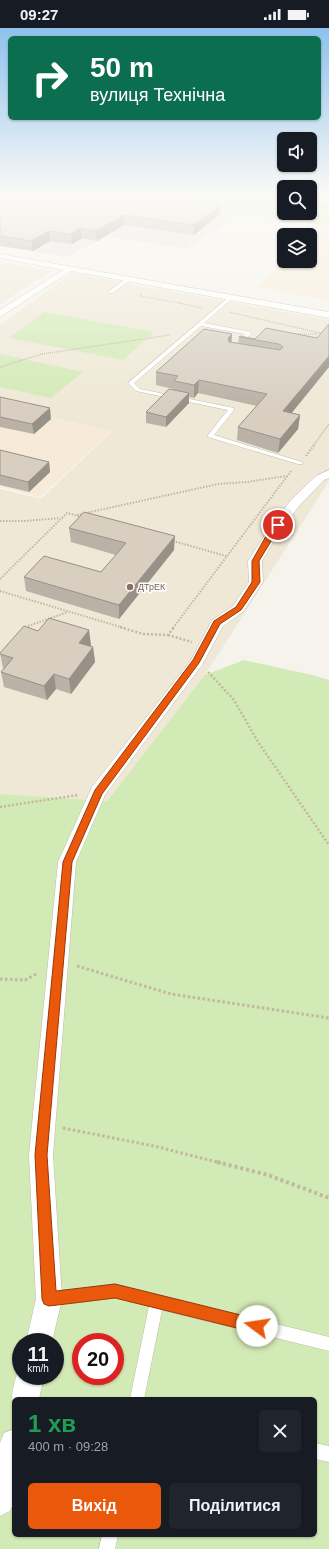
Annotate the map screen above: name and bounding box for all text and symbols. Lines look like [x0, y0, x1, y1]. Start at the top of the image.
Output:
text: 09:27 [20, 6, 58, 23]
icon: right [24, 52, 76, 104]
text: 50 m [90, 52, 154, 83]
text: вулиця Технічна [90, 85, 225, 105]
map controls [277, 132, 317, 268]
button: sound [277, 132, 317, 172]
button: search [277, 180, 317, 220]
button: layers [277, 228, 317, 268]
pin [261, 508, 295, 542]
icon: arrive [267, 514, 289, 536]
marker: ДТрЕК [125, 582, 135, 592]
place label: ДТрЕК [138, 582, 166, 592]
position arrow [236, 1305, 278, 1347]
speed limit sign: 20 [72, 1333, 124, 1385]
text: 11 [27, 1343, 49, 1365]
text: km/h [27, 1363, 49, 1374]
text: 1 хв [28, 1410, 76, 1437]
button: close [259, 1410, 301, 1452]
text: 400 m · 09:28 [28, 1439, 108, 1454]
button: Вихід [28, 1483, 161, 1529]
button: Поділитися [169, 1483, 301, 1529]

